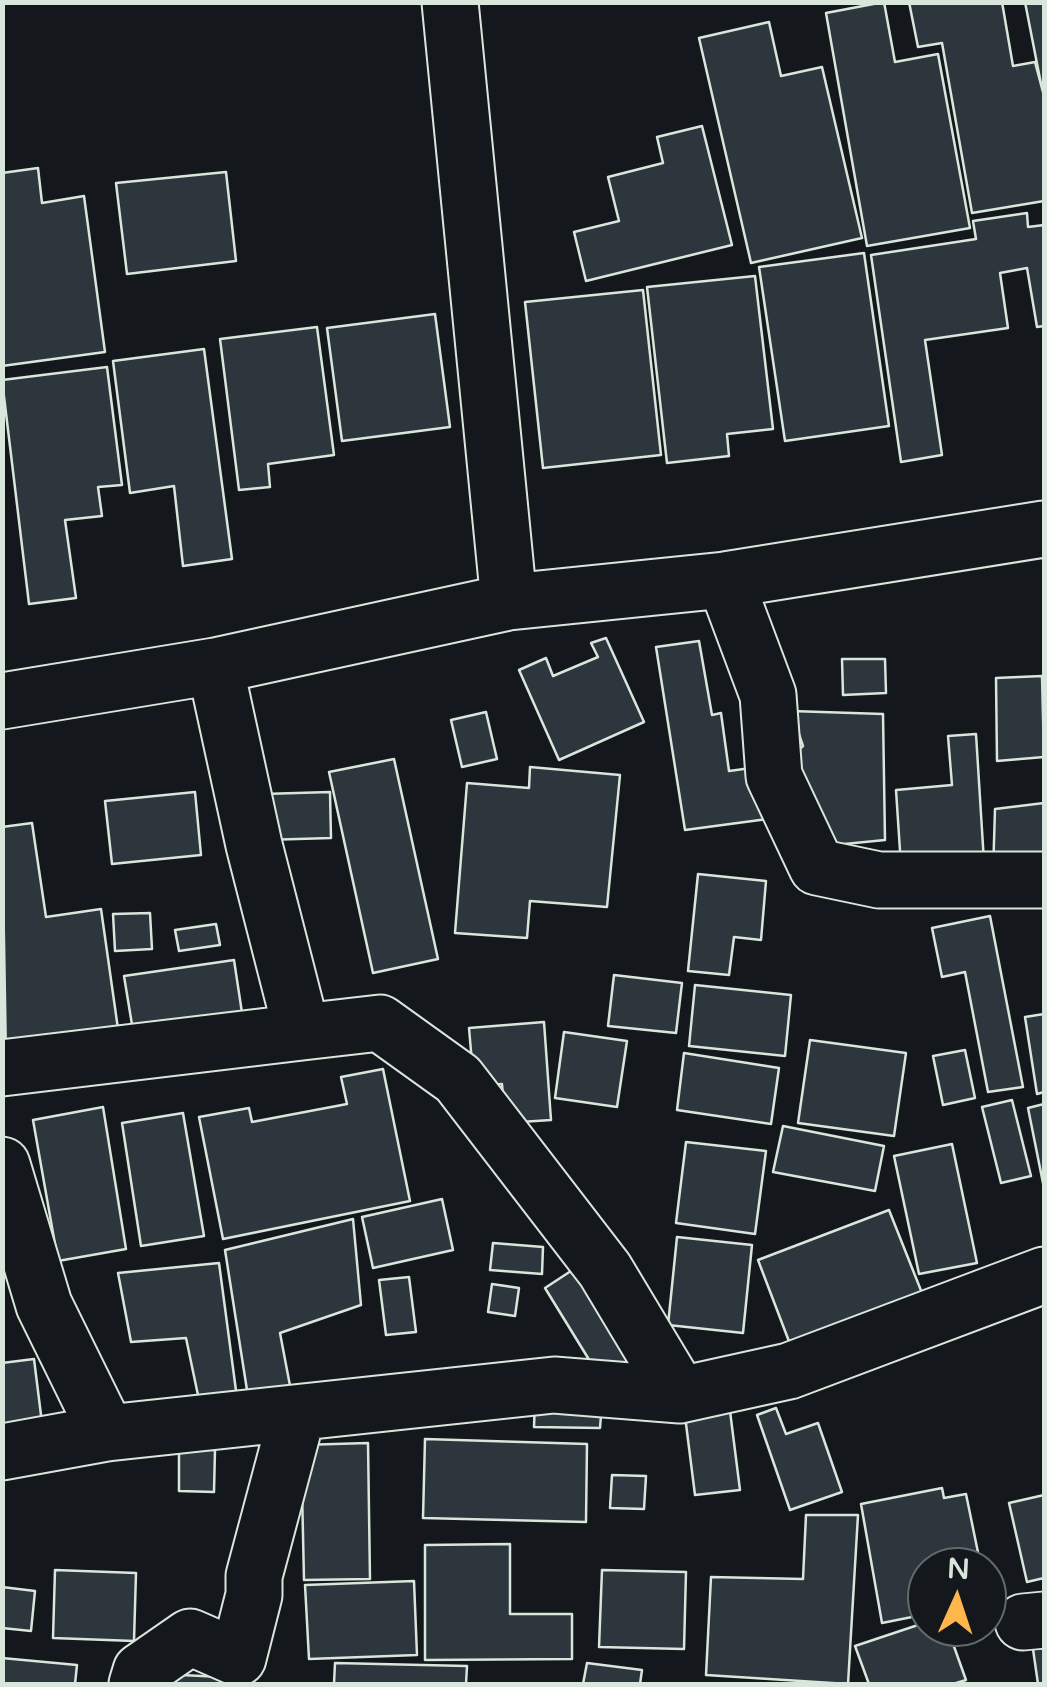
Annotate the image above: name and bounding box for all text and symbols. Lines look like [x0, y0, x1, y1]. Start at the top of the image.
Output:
north arrow [907, 1547, 1007, 1647]
text: N [946, 1551, 971, 1587]

